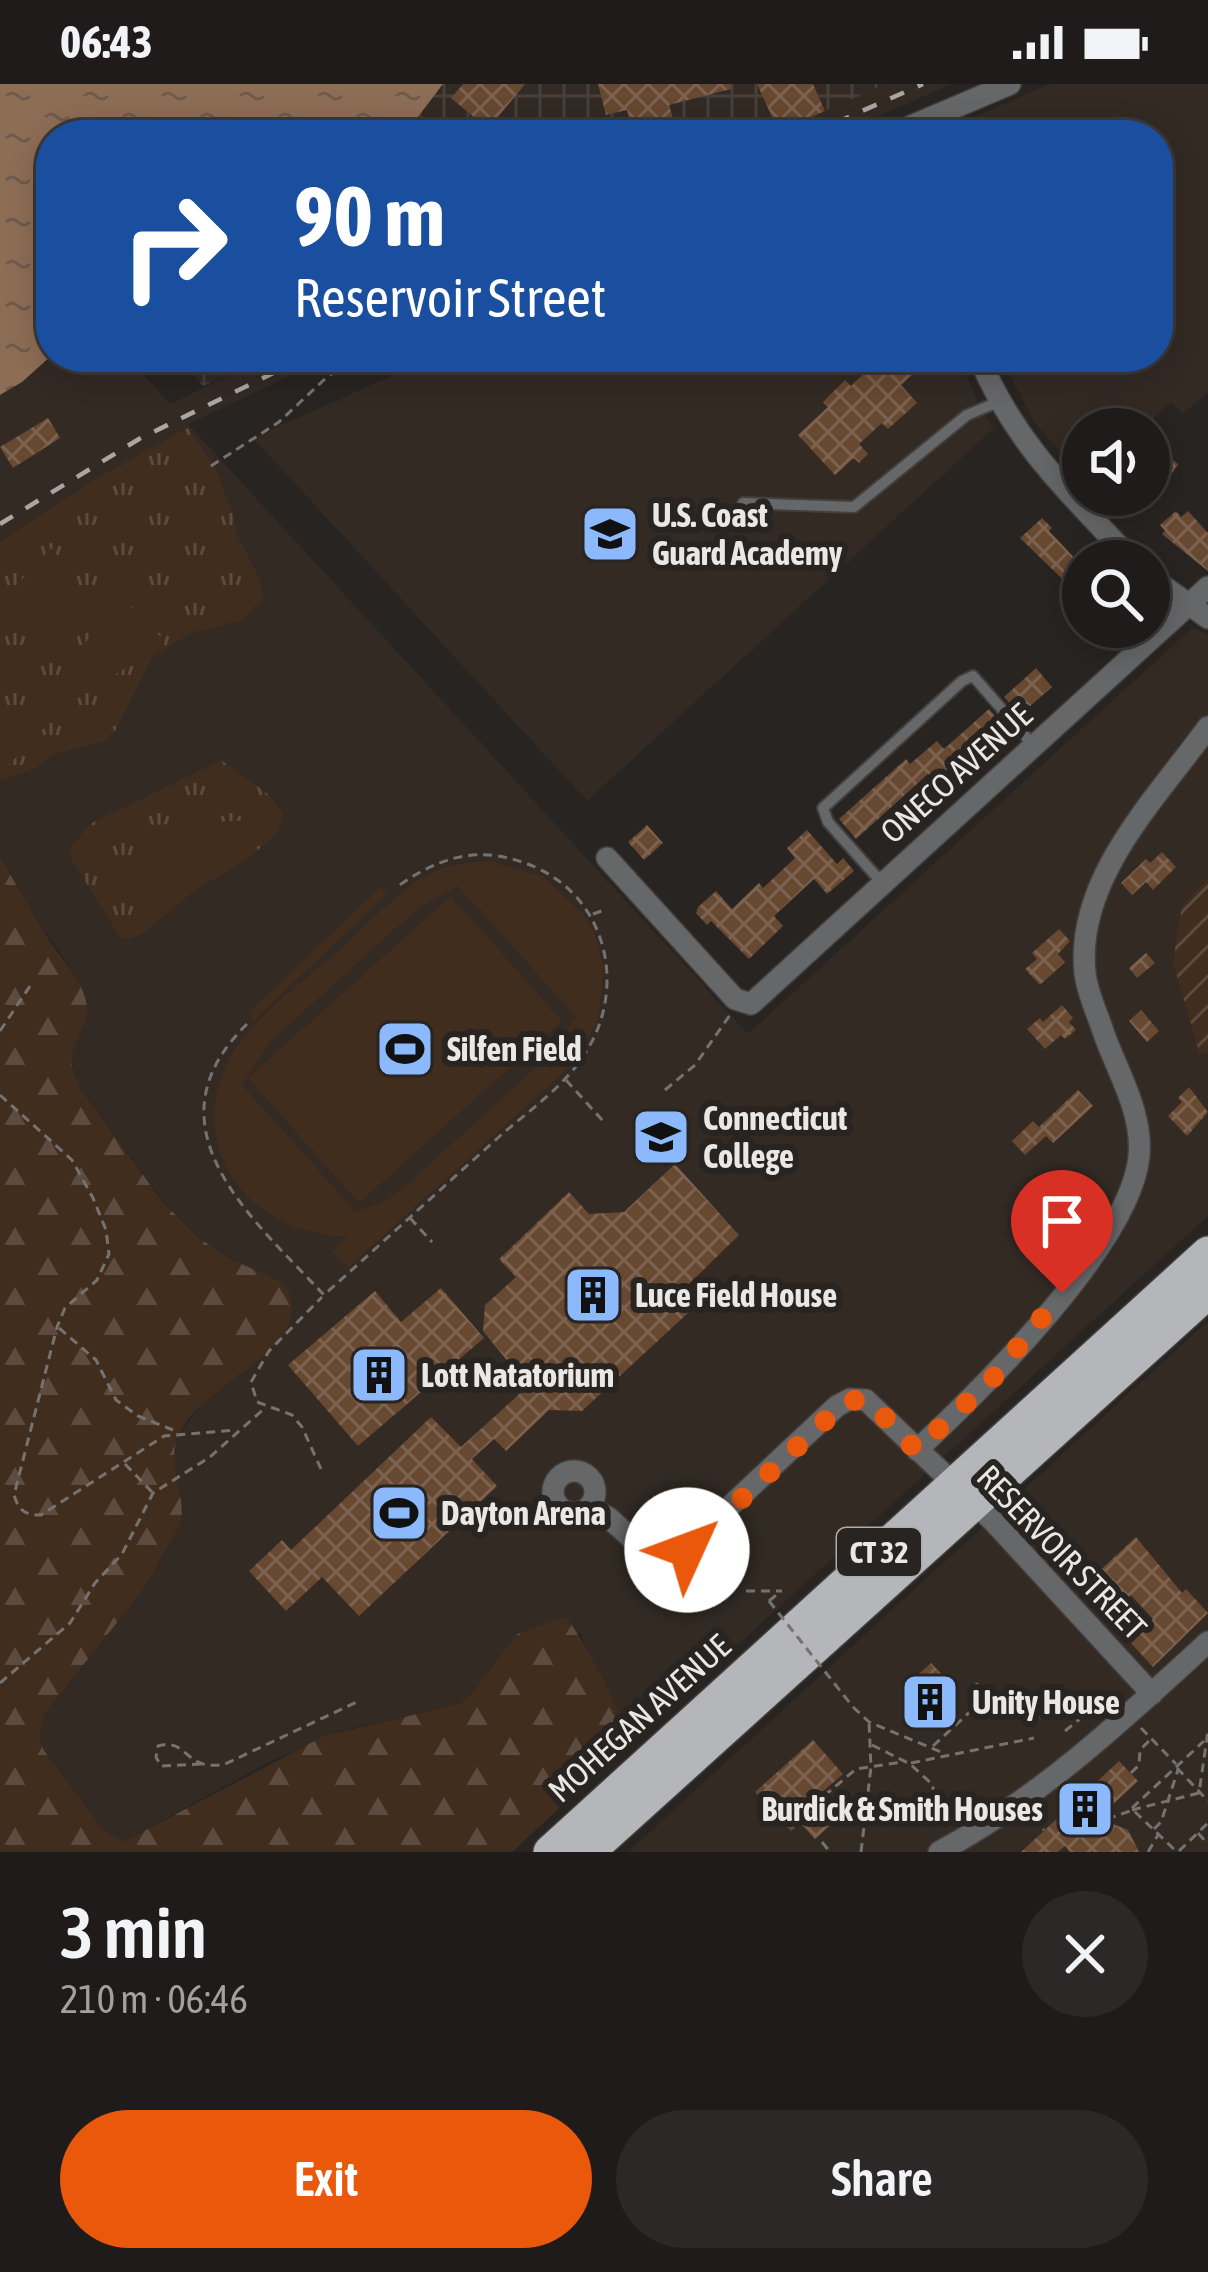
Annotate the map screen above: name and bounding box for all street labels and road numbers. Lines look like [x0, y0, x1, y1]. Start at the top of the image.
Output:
street label: ONECO AVENUE [873, 695, 1039, 851]
street label: RESERVOIR STREET [970, 1457, 1155, 1647]
road number: CT 32 [837, 1528, 921, 1576]
street label: MOHEGAN AVENUE [540, 1627, 738, 1809]

